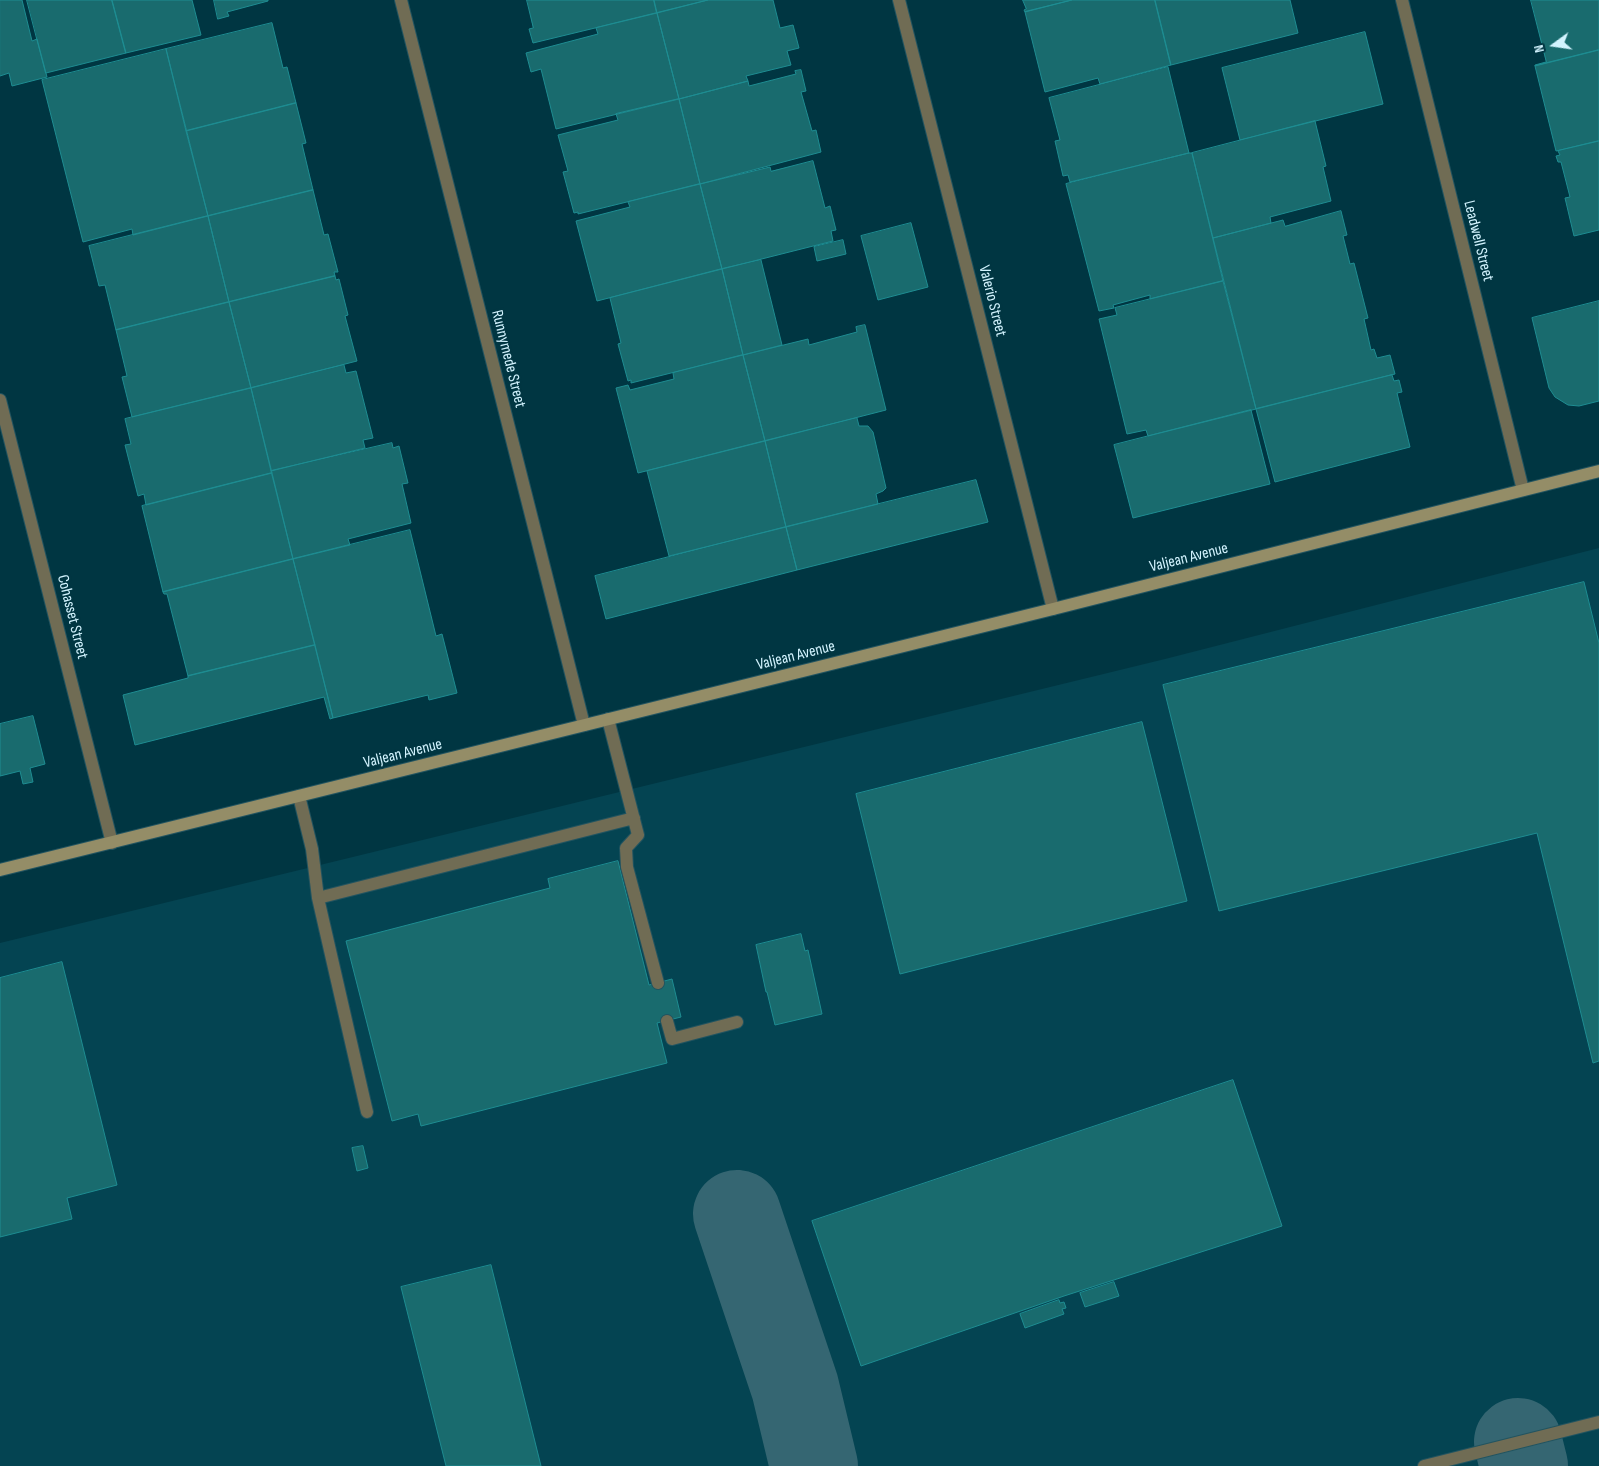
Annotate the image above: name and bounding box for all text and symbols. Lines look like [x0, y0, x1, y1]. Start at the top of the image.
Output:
north arrow [1529, 20, 1579, 70]
text: N [1530, 43, 1548, 54]
street label: Leadwell Street [1459, 199, 1497, 283]
street label: Valerio Street [974, 263, 1010, 339]
street label: Runnymede Street [487, 308, 529, 410]
street label: Valjean Avenue [1148, 539, 1230, 577]
street label: Cohasset Street [52, 573, 92, 661]
street label: Valjean Avenue [755, 637, 837, 675]
street label: Valjean Avenue [362, 735, 444, 773]

